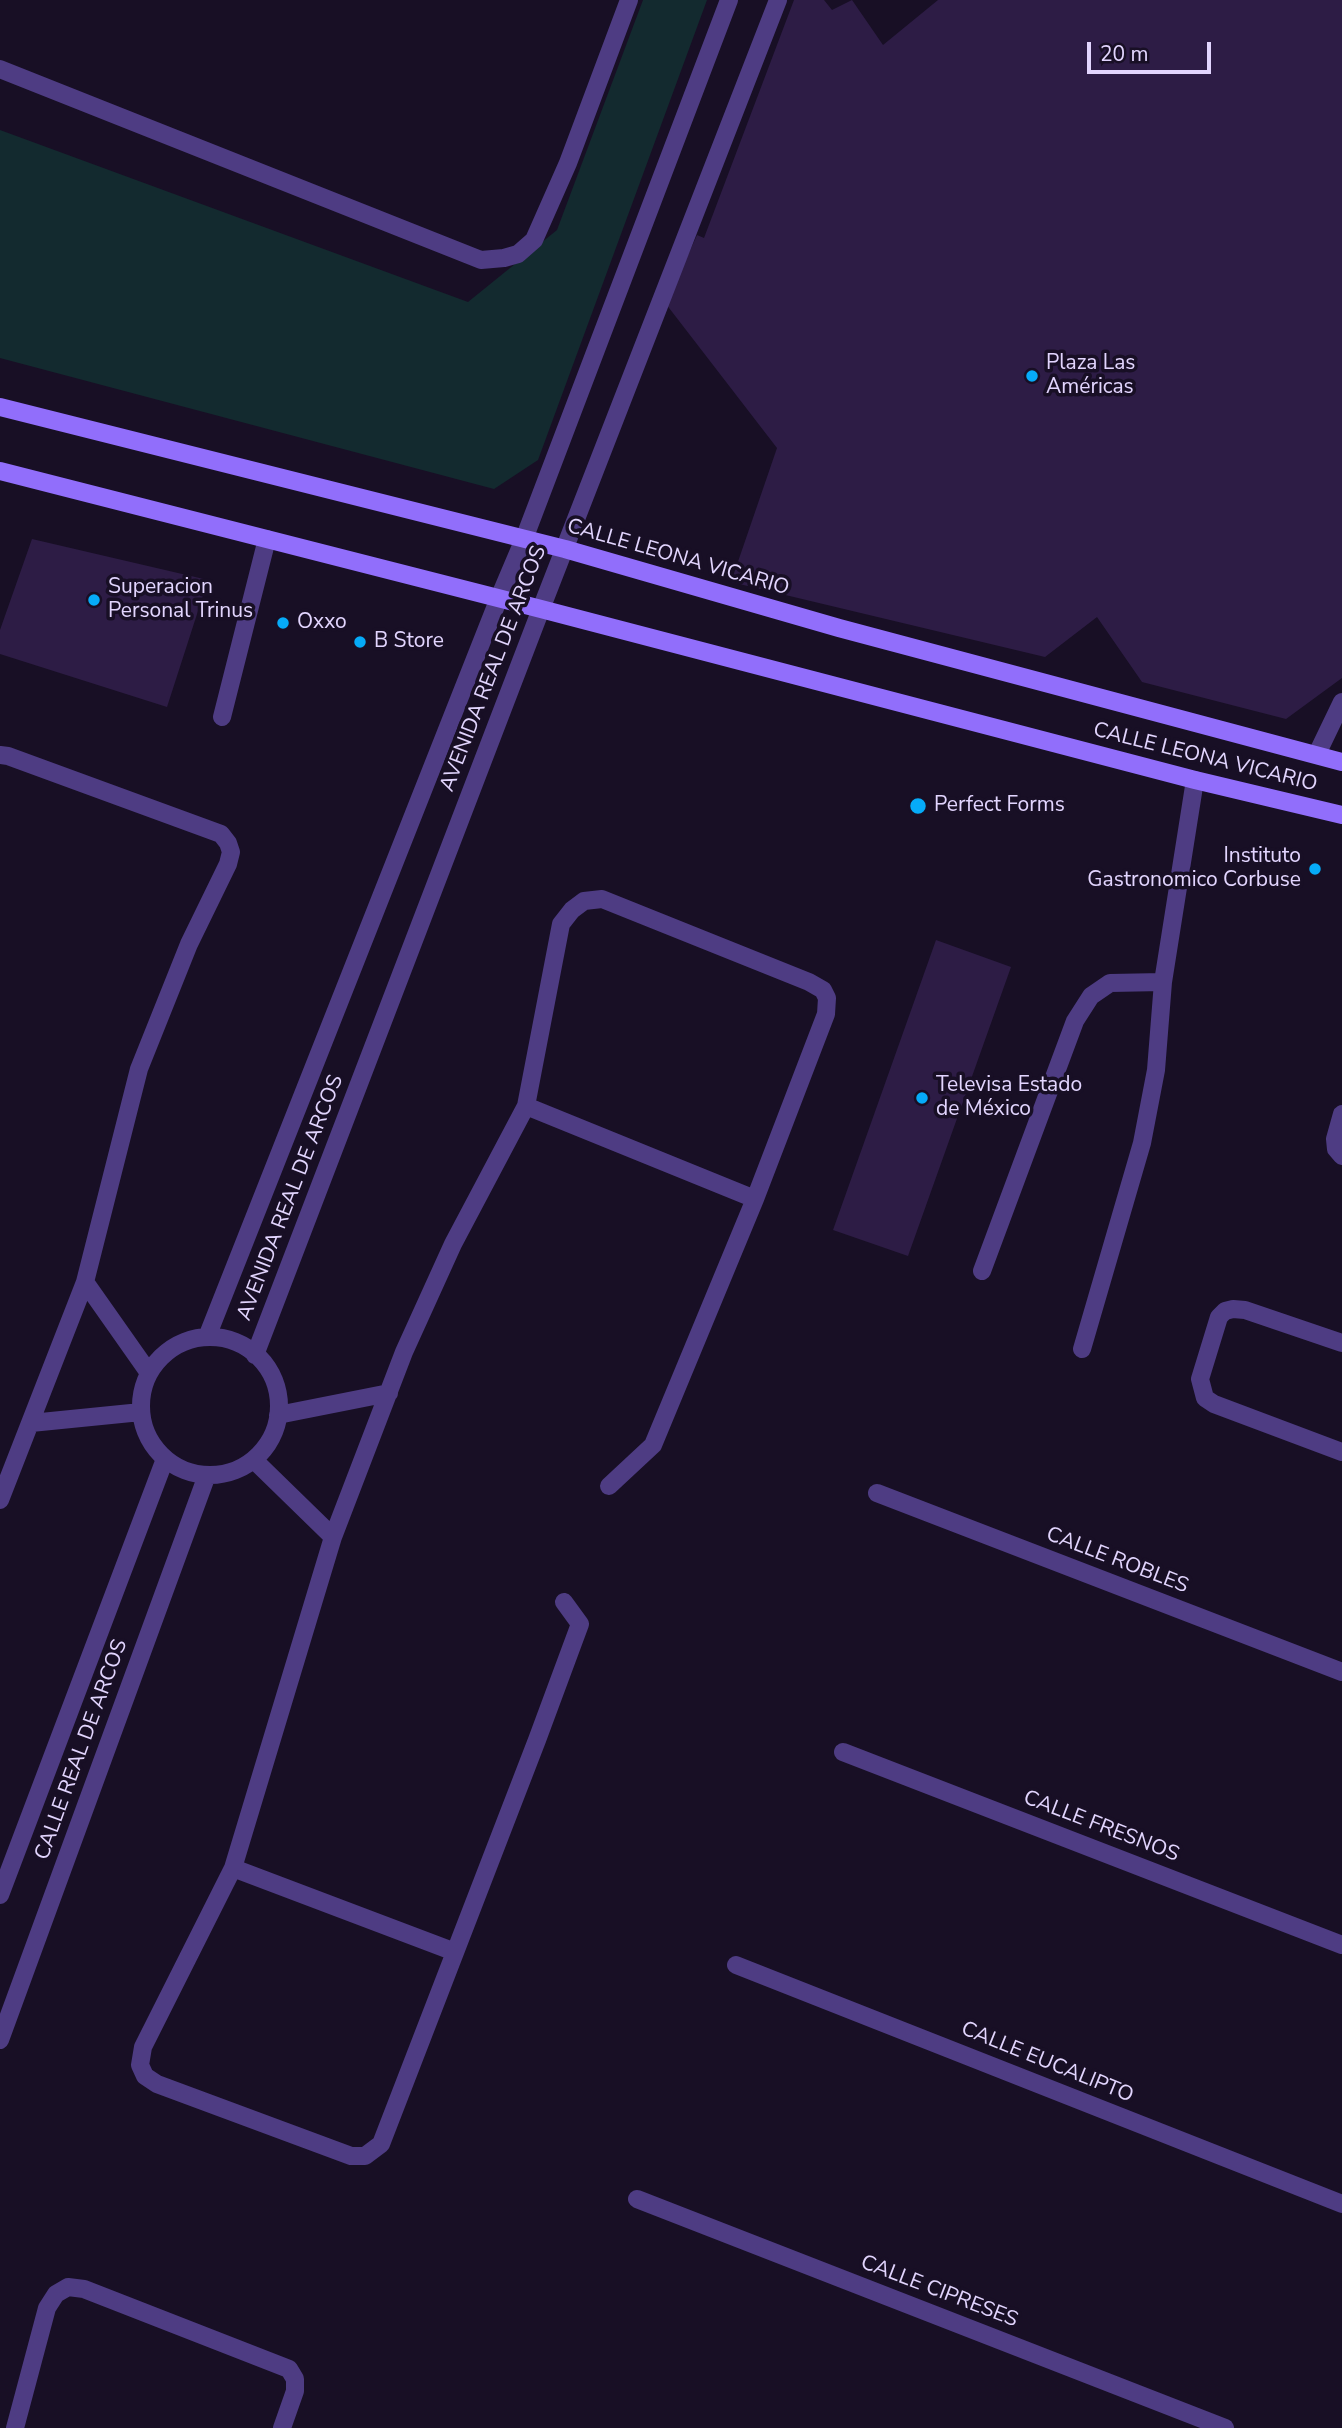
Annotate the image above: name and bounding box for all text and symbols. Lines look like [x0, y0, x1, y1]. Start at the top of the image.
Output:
scale bar [1090, 28, 1214, 72]
text: 20 m [1100, 40, 1149, 68]
place label: Plaza Las Américas [1046, 351, 1135, 401]
marker: Plaza Las Américas [1024, 368, 1040, 384]
street label: CALLE LEONA VICARIO [564, 514, 792, 602]
street label: AVENIDA REAL DE ARCOS [435, 543, 553, 795]
place label: Superacion Personal Trinus [108, 575, 253, 625]
marker: Superacion Personal Trinus [86, 592, 102, 608]
place label: Oxxo [297, 610, 347, 636]
marker: Oxxo [275, 615, 291, 631]
place label: B Store [374, 629, 444, 655]
marker: B Store [352, 634, 368, 650]
street label: CALLE LEONA VICARIO [1090, 718, 1320, 798]
place label: Perfect Forms [934, 793, 1065, 819]
marker: Perfect Forms [908, 796, 928, 816]
place label: Instituto Gastronomico Corbuse [1087, 844, 1301, 894]
marker: Instituto Gastronomico Corbuse [1307, 861, 1323, 877]
street label: AVENIDA REAL DE ARCOS [232, 1072, 350, 1324]
place label: Televisa Estado de México [936, 1073, 1082, 1123]
marker: Televisa Estado de México [914, 1090, 930, 1106]
street label: CALLE ROBLES [1042, 1522, 1192, 1600]
street label: CALLE REAL DE ARCOS [30, 1636, 134, 1864]
street label: CALLE FRESNOS [1020, 1786, 1182, 1868]
street label: CALLE EUCALIPTO [957, 2017, 1137, 2109]
street label: CALLE CIPRESES [857, 2250, 1021, 2334]

